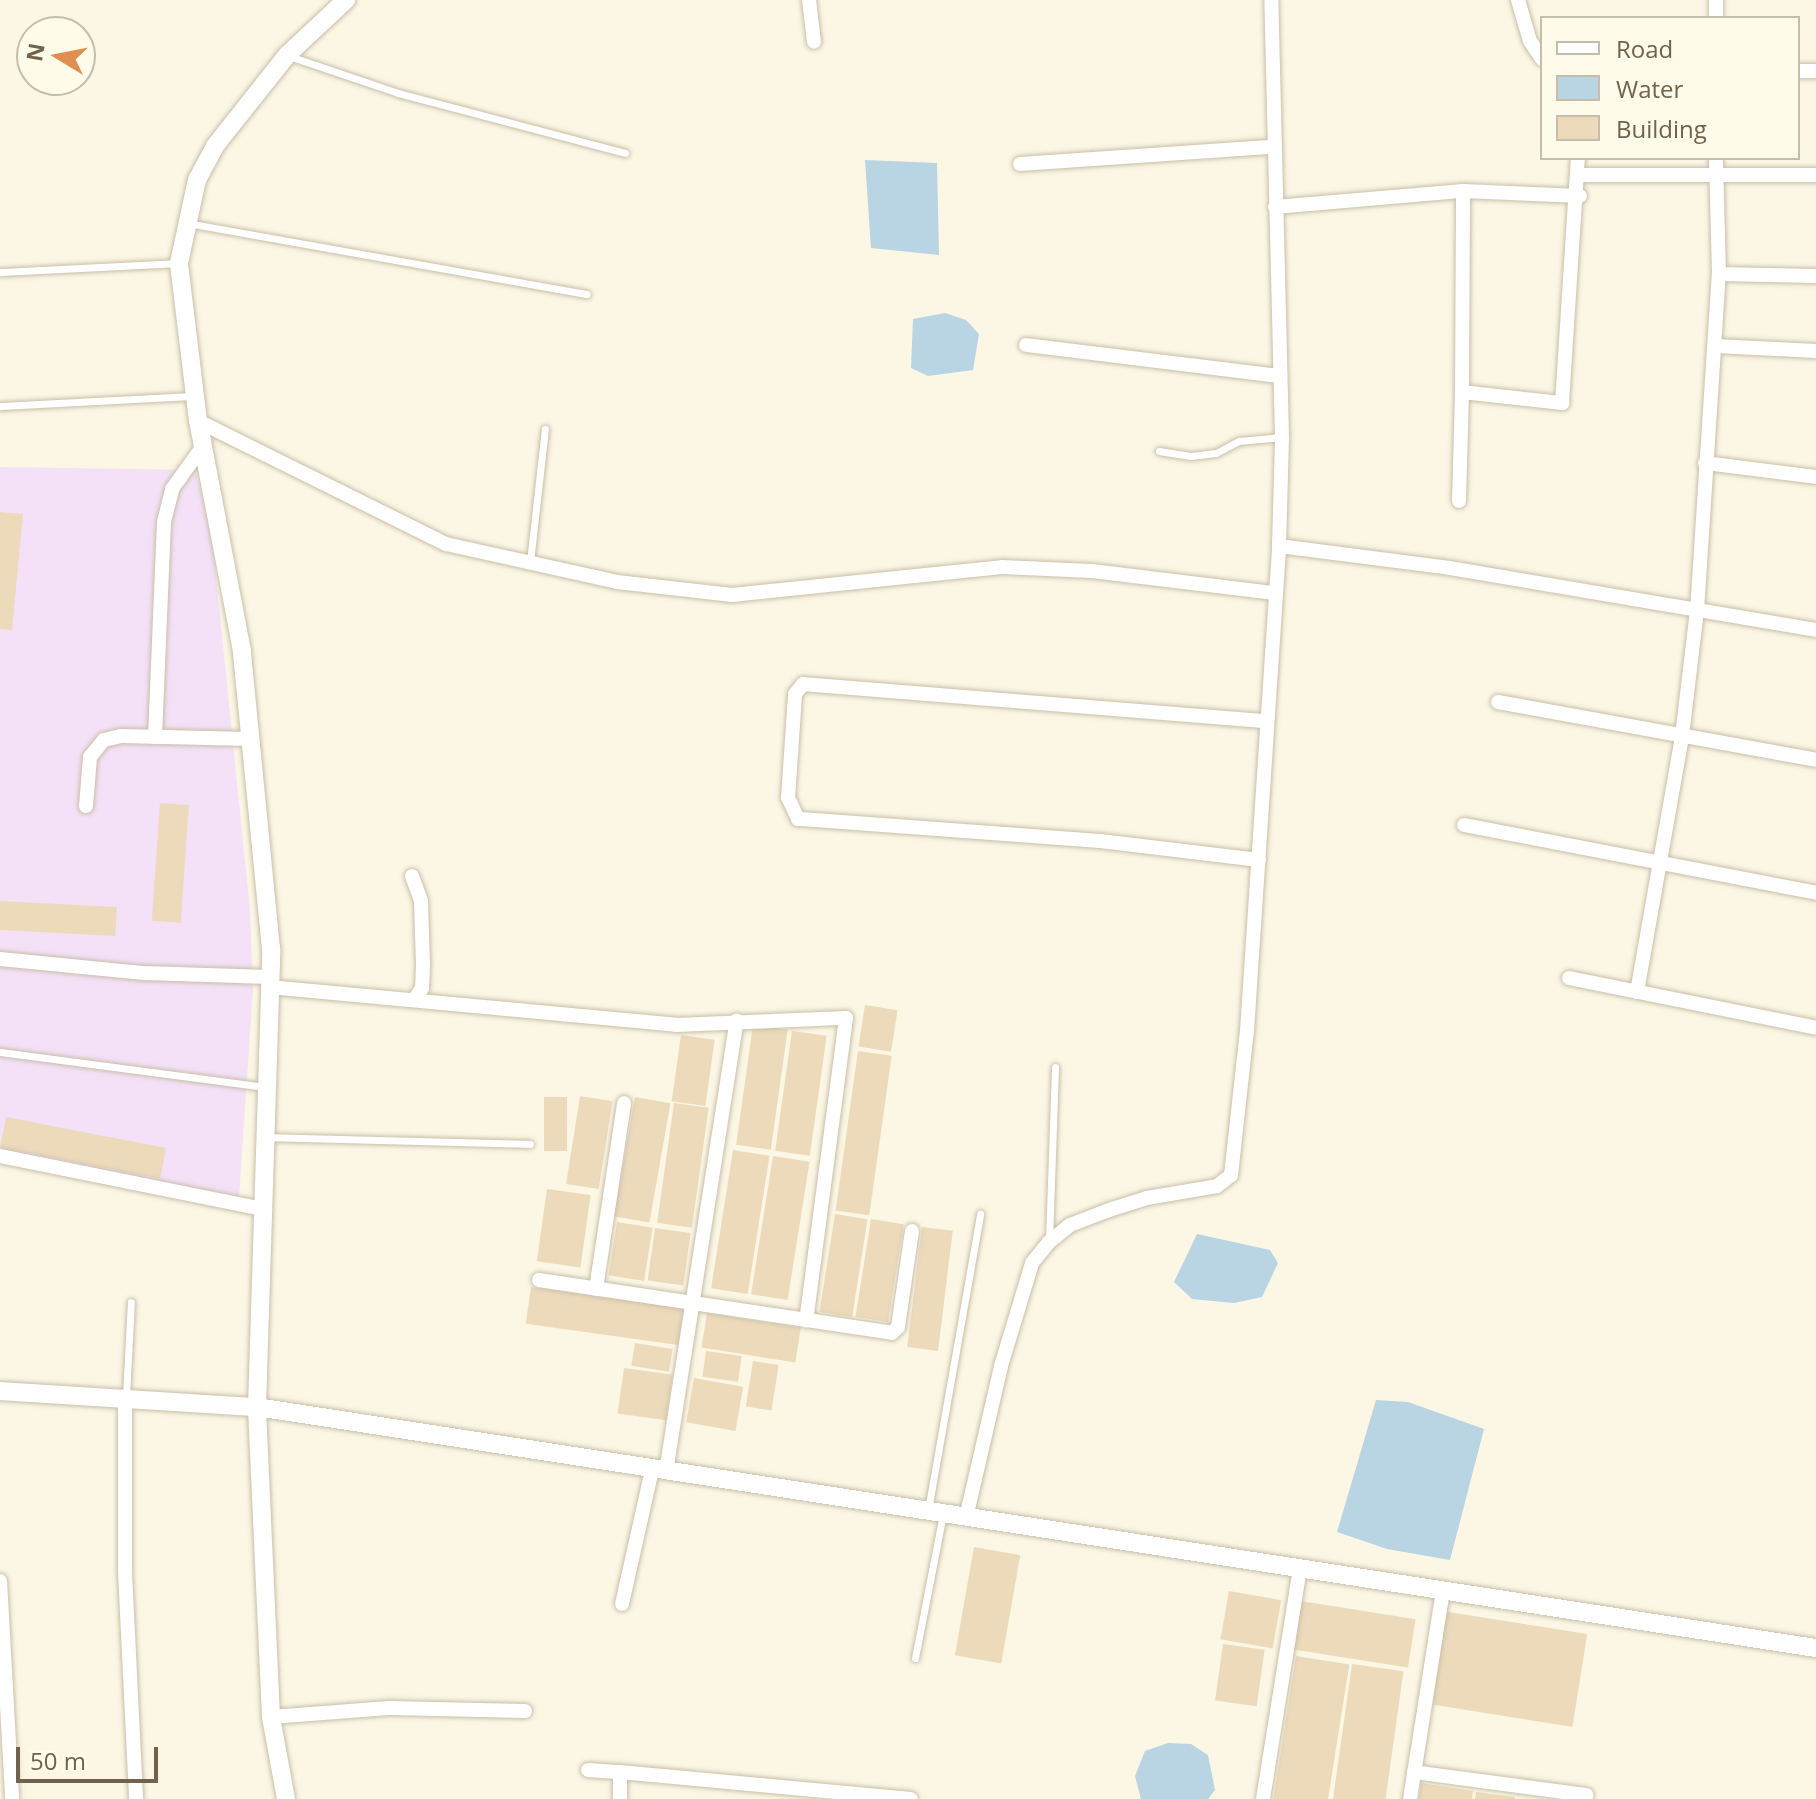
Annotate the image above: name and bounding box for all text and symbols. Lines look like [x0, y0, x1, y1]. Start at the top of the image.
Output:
north arrow [16, 16, 96, 96]
legend [1540, 16, 1800, 160]
text: Road [1616, 32, 1673, 65]
text: N [18, 41, 51, 64]
text: Water [1616, 72, 1683, 105]
text: Building [1616, 112, 1707, 145]
scale bar [20, 1731, 162, 1781]
text: 50 m [30, 1744, 86, 1777]

